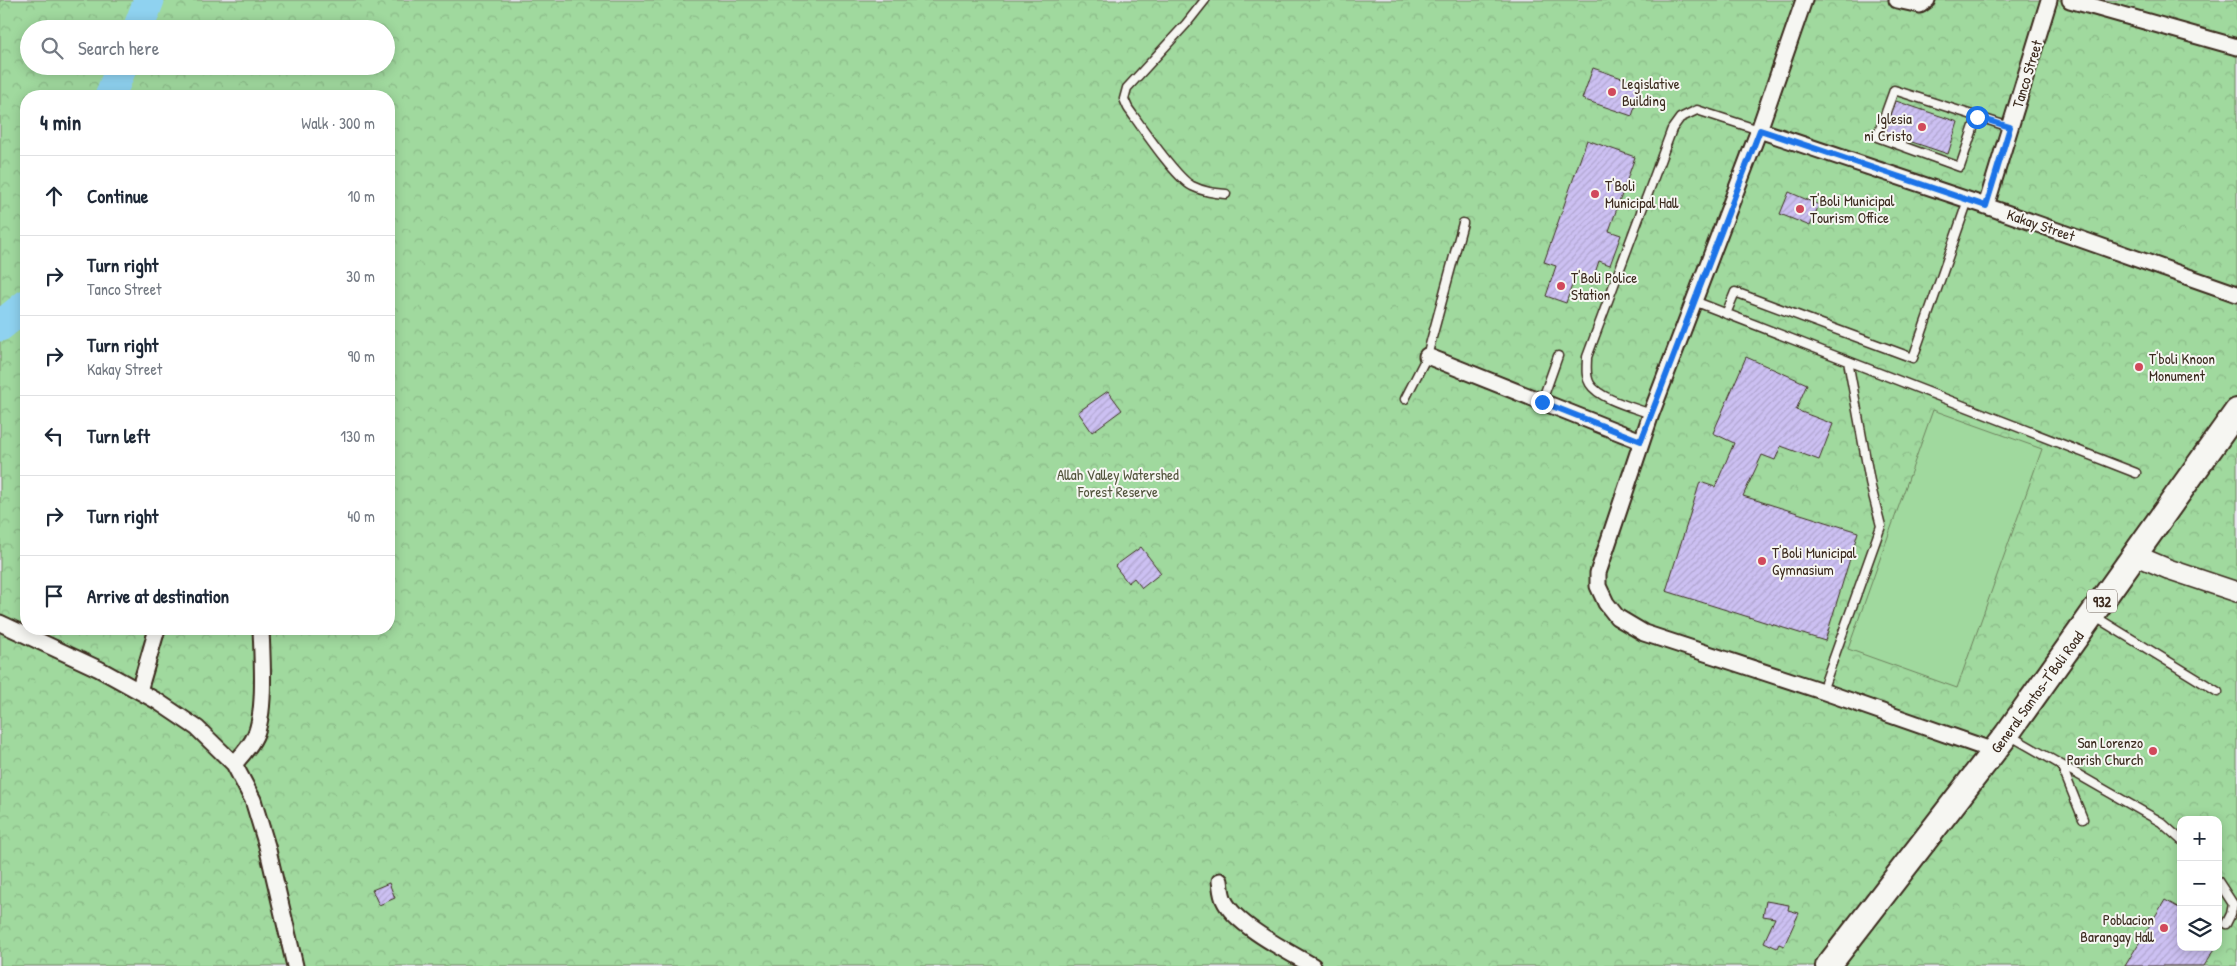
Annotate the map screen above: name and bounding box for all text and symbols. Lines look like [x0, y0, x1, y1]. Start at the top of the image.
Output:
search box [20, 20, 395, 75]
icon: search [38, 34, 66, 62]
text: Search here [78, 35, 159, 61]
street label: Tanco Street [2007, 37, 2048, 111]
place label: Legislative Building [1622, 73, 1680, 111]
marker: Legislative Building [1606, 86, 1618, 98]
route start [1966, 106, 1989, 129]
text: 4 min [40, 108, 81, 137]
place label: Iglesia ni Cristo [1864, 108, 1912, 146]
text: Walk · 300 m [301, 112, 375, 134]
marker: Iglesia ni Cristo [1916, 121, 1928, 133]
place label: T'Boli Municipal Hall [1605, 175, 1679, 213]
icon: ahead [40, 182, 68, 210]
text: Continue [87, 183, 148, 209]
text: 10 m [347, 185, 375, 207]
marker: T'Boli Municipal Hall [1589, 188, 1601, 200]
place label: T'Boli Municipal Tourism Office [1810, 190, 1894, 228]
marker: T'Boli Municipal Tourism Office [1794, 203, 1806, 215]
street label: Kakay Street [2004, 204, 2079, 247]
text: Turn right [87, 252, 158, 278]
icon: right [40, 262, 68, 290]
text: 30 m [346, 265, 375, 287]
place label: T'Boli Police Station [1571, 267, 1637, 305]
text: Tanco Street [87, 278, 162, 300]
marker: T'Boli Police Station [1555, 280, 1567, 292]
text: Turn right [87, 332, 158, 358]
icon: right [40, 342, 68, 370]
text: 90 m [347, 345, 375, 367]
place label: T'boli Knoon Monument [2149, 348, 2215, 386]
text: Kakay Street [87, 358, 162, 380]
marker: T'boli Knoon Monument [2133, 361, 2145, 373]
route end [1531, 391, 1554, 414]
icon: left [40, 422, 68, 450]
text: Turn left [87, 423, 150, 449]
text: 130 m [340, 425, 375, 447]
park label: Allah Valley Watershed Forest Reserve [1057, 464, 1179, 502]
icon: right [40, 502, 68, 530]
text: Turn right [87, 503, 158, 529]
text: 40 m [347, 505, 375, 527]
place label: T'Boli Municipal Gymnasium [1772, 542, 1856, 580]
marker: T'Boli Municipal Gymnasium [1756, 555, 1768, 567]
icon: arrive [40, 582, 68, 610]
text: Arrive at destination [87, 583, 229, 609]
road number: 932 [2087, 590, 2117, 612]
street label: General Santos-T'Boli Road [1986, 627, 2089, 757]
place label: San Lorenzo Parish Church [2067, 732, 2143, 770]
marker: San Lorenzo Parish Church [2147, 745, 2159, 757]
map controls [2177, 816, 2222, 951]
button: + [2177, 816, 2222, 861]
button: − [2177, 861, 2222, 906]
button: layers [2177, 906, 2222, 951]
place label: Poblacion Barangay Hall [2080, 909, 2155, 947]
marker: Poblacion Barangay Hall [2158, 922, 2170, 934]

